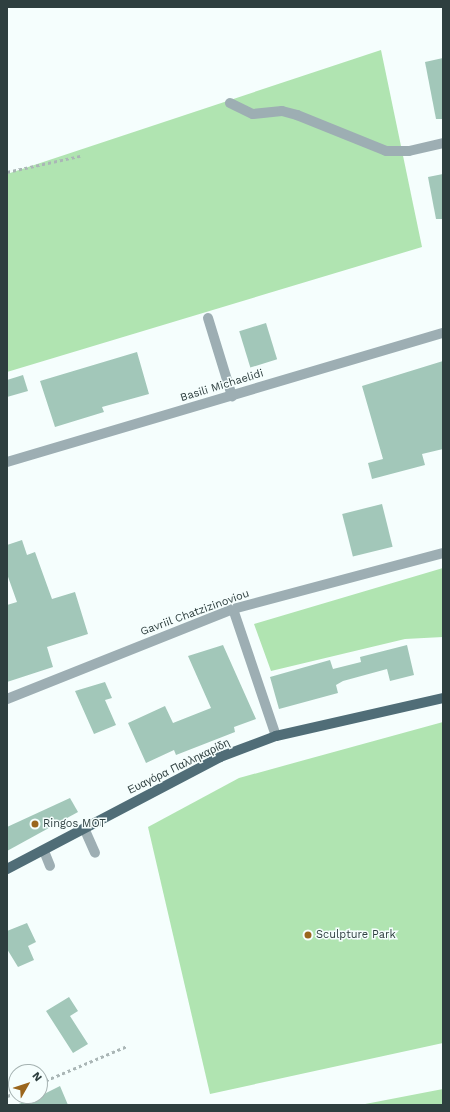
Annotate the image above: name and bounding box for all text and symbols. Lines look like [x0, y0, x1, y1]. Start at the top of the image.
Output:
street label: Basili Michaelidi [179, 367, 265, 405]
street label: Gavriil Chatzizinoviou [139, 587, 251, 639]
street label: Ευαγόρα Παλληκαρίδη [126, 737, 232, 797]
place label: Ringos MOT [43, 817, 106, 831]
marker: Ringos MOT [30, 819, 40, 829]
place label: Sculpture Park [316, 928, 396, 942]
marker: Sculpture Park [303, 930, 313, 940]
north arrow [8, 1064, 48, 1104]
text: N [29, 1070, 45, 1084]

